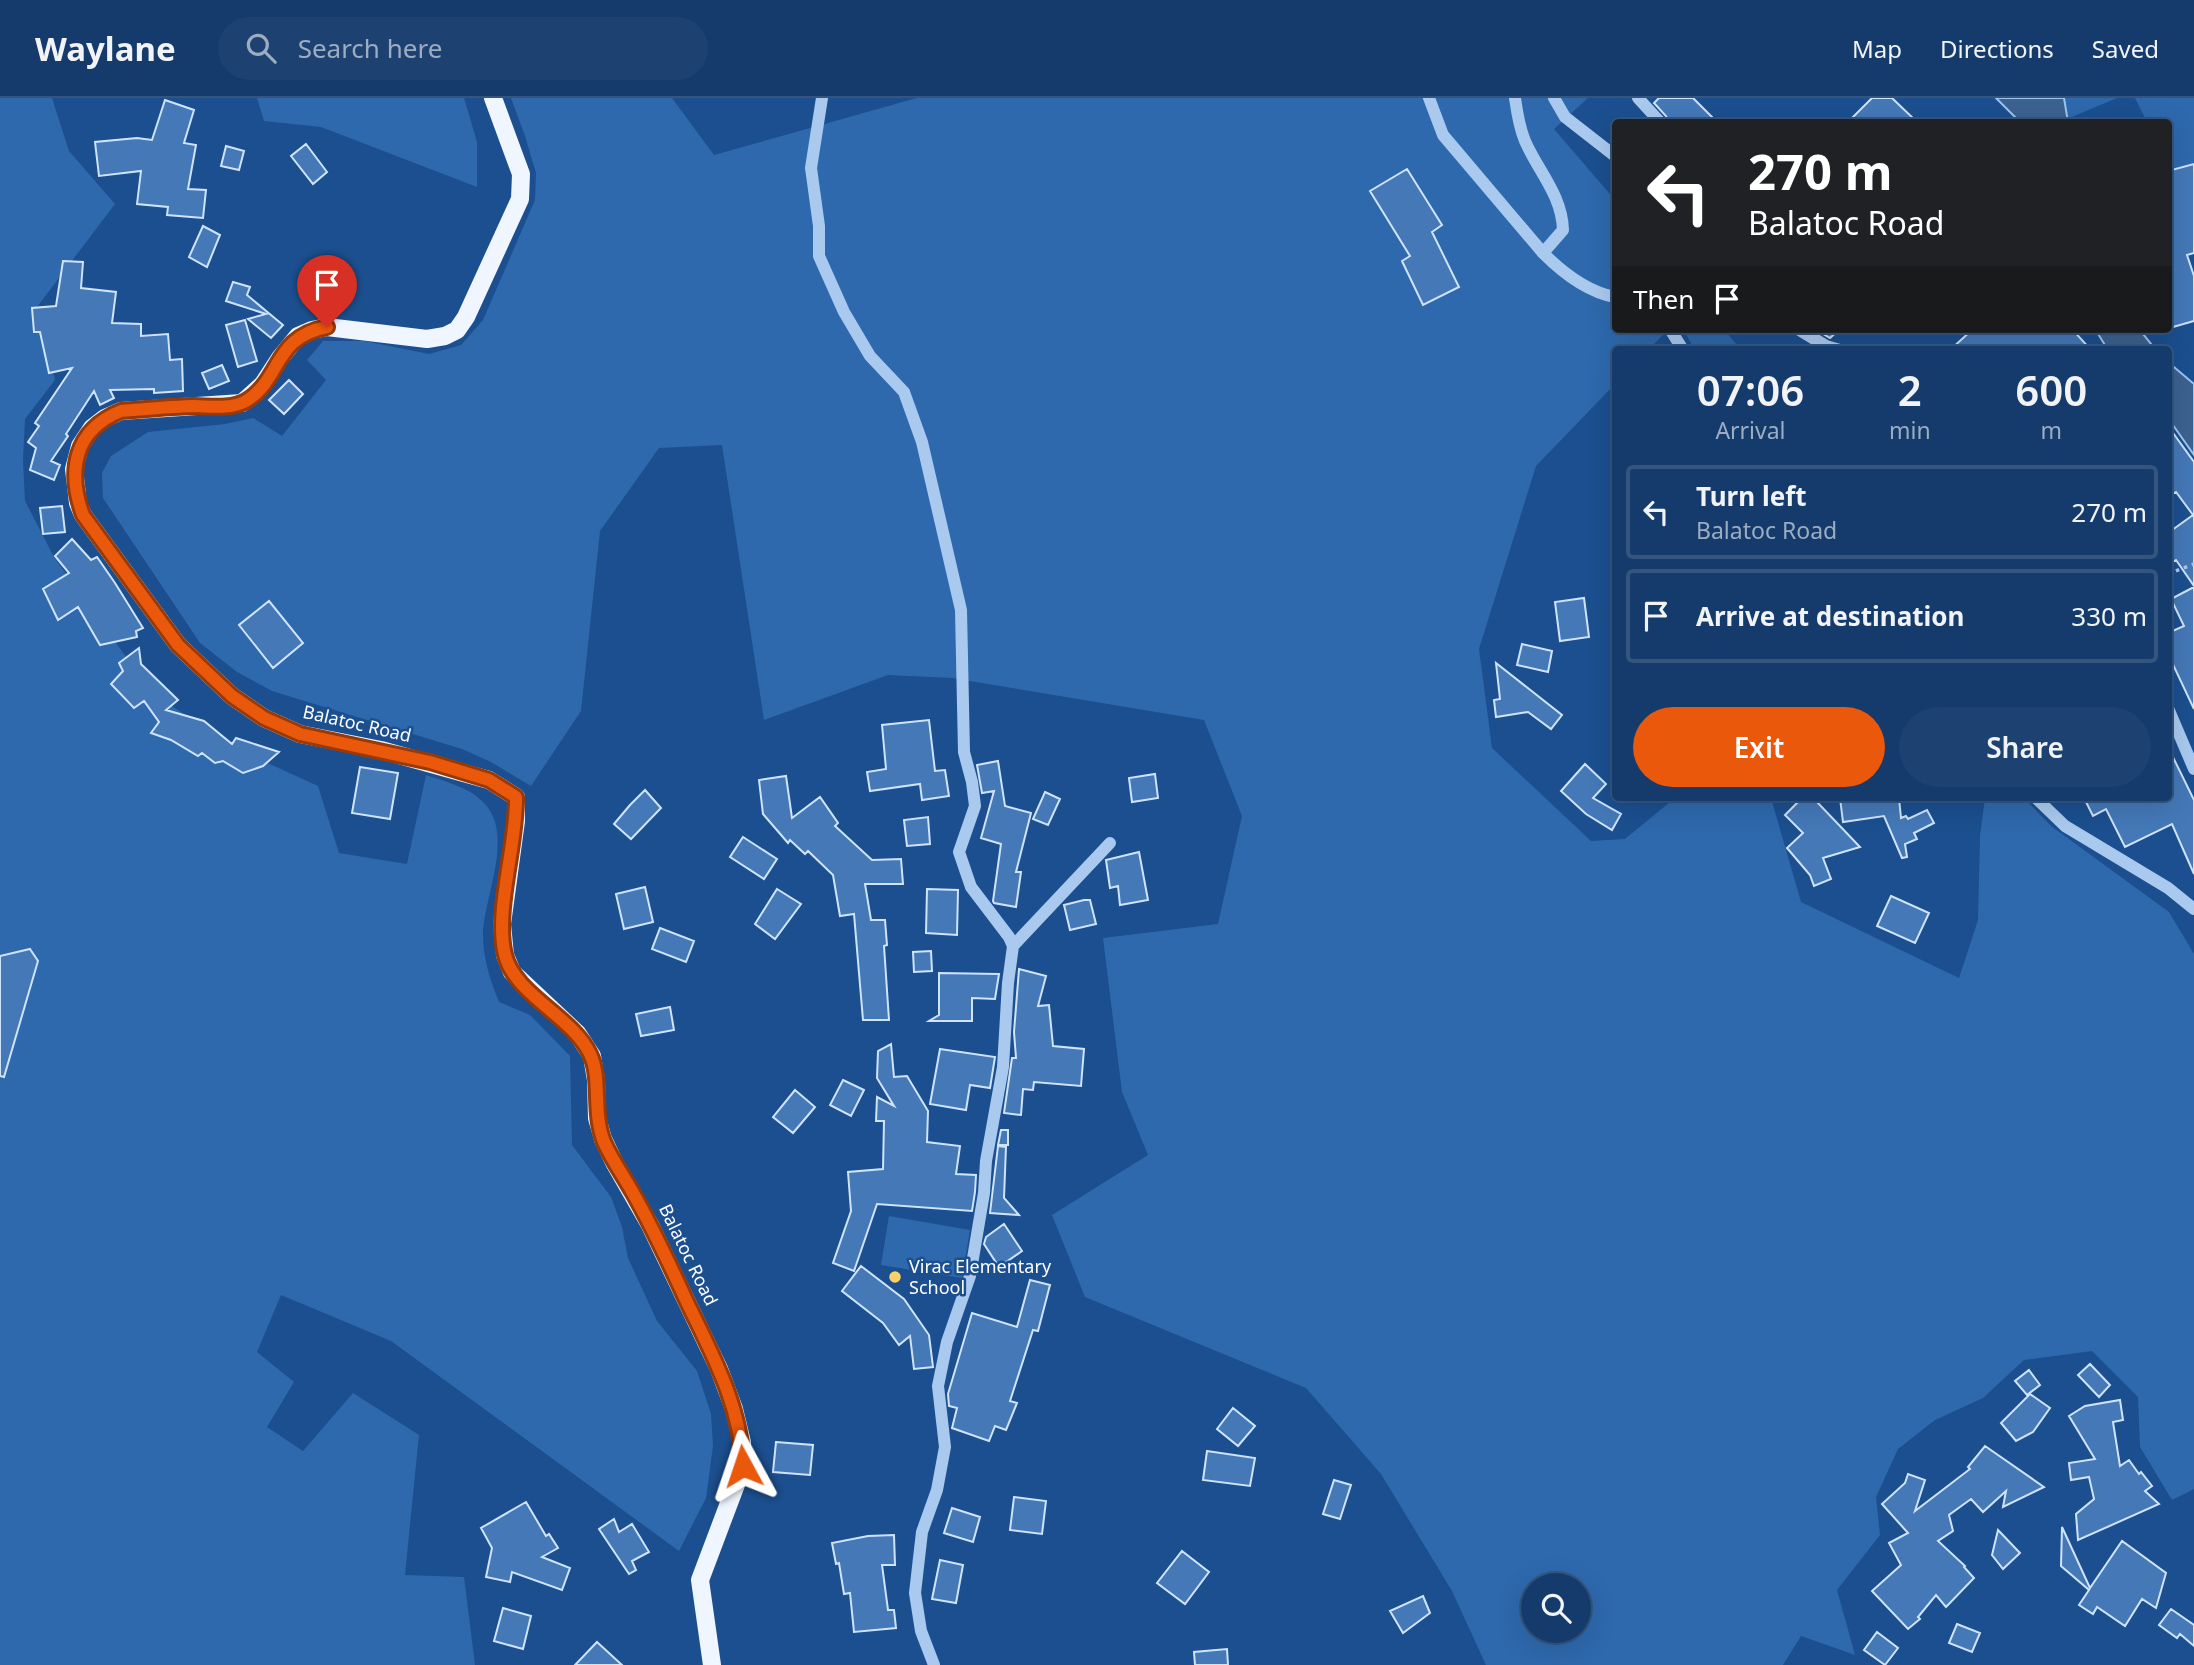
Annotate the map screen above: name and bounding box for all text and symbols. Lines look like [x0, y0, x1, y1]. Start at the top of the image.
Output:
search box [218, 17, 708, 80]
text: Waylane [35, 26, 176, 71]
icon: search [242, 29, 280, 67]
text: Search here [298, 30, 442, 66]
text: Map [1852, 32, 1902, 65]
text: Directions [1940, 32, 2054, 65]
text: Saved [2092, 32, 2159, 65]
text: 270 m [1748, 138, 1893, 204]
icon: left [1633, 147, 1724, 238]
text: Balatoc Road [1748, 201, 1944, 244]
pin [297, 255, 357, 327]
icon: arrive [308, 266, 346, 304]
icon: arrive [1708, 280, 1746, 318]
text: Then [1633, 281, 1694, 317]
text: 07:06 [1697, 361, 1804, 418]
text: 2 [1898, 361, 1922, 418]
text: 600 [2015, 361, 2087, 418]
text: Arrival [1715, 414, 1786, 446]
text: min [1889, 414, 1931, 446]
text: m [2041, 414, 2062, 446]
text: Turn left [1696, 478, 1807, 514]
icon: left [1637, 493, 1675, 531]
text: 270 m [2071, 494, 2147, 530]
text: Balatoc Road [1696, 514, 1837, 546]
icon: arrive [1637, 597, 1675, 635]
text: Arrive at destination [1696, 598, 1965, 634]
text: 330 m [2071, 598, 2147, 634]
street label: Balatoc Road [301, 699, 414, 747]
button: Exit [1633, 707, 1885, 787]
button: Share [1899, 707, 2151, 787]
street label: Balatoc Road [654, 1200, 724, 1309]
place label: Virac Elementary School [909, 1254, 1052, 1299]
marker: Virac Elementary School [887, 1269, 903, 1285]
position arrow [706, 1429, 780, 1503]
map controls [1521, 1573, 1591, 1643]
button: search [1521, 1573, 1591, 1643]

